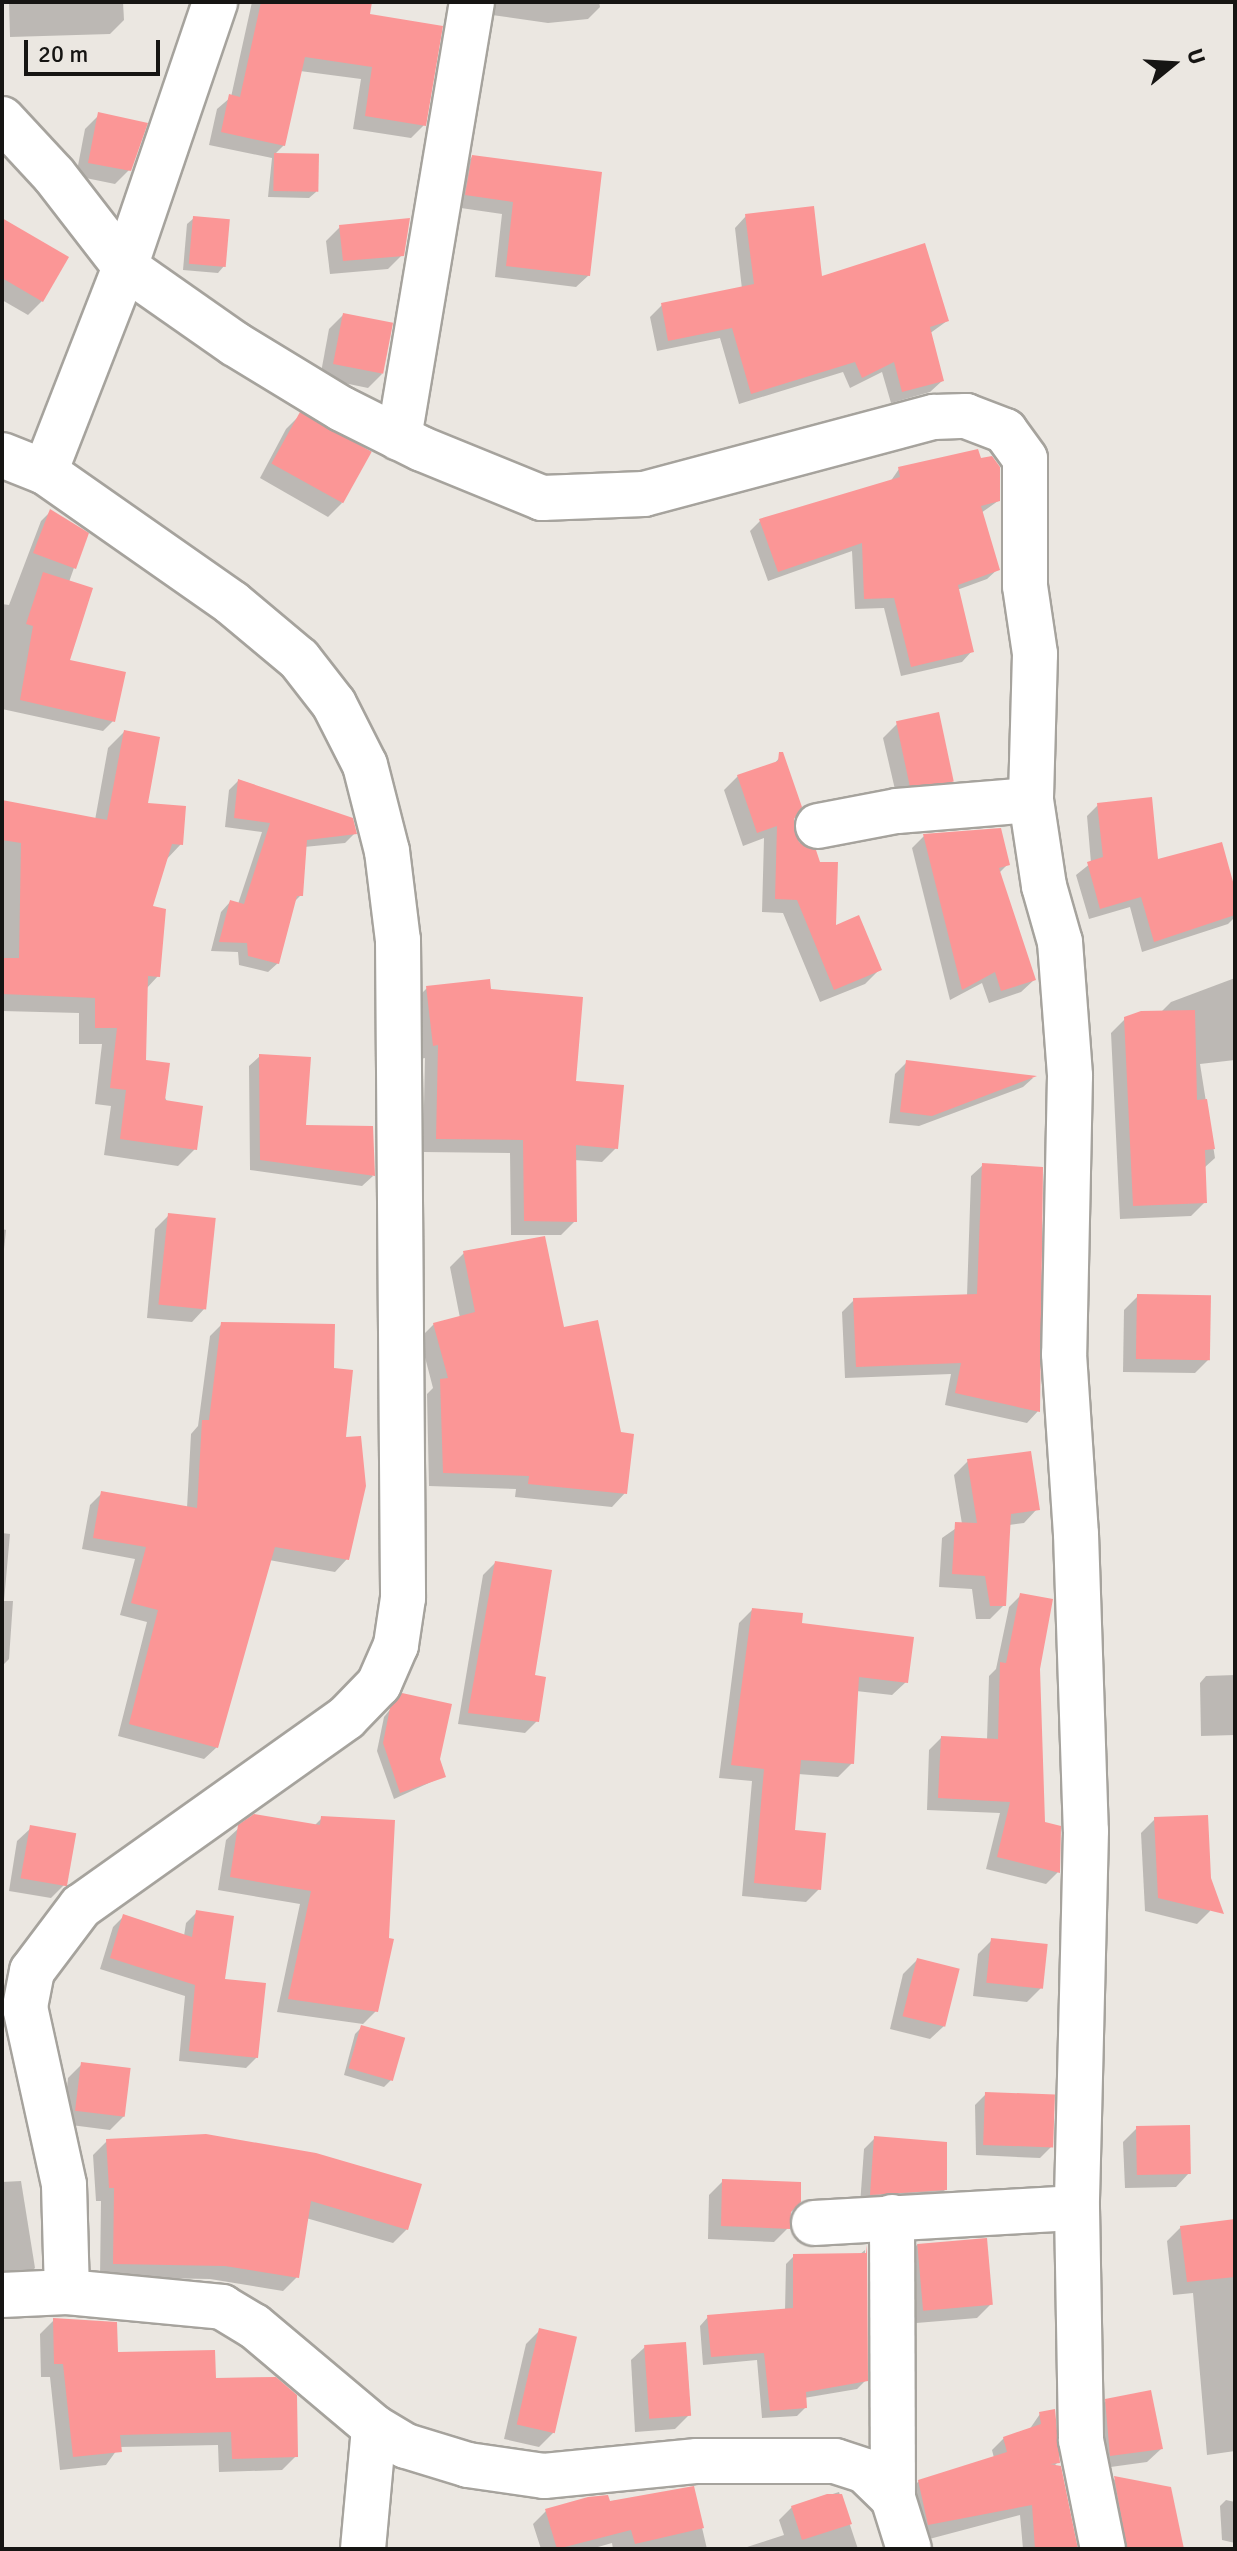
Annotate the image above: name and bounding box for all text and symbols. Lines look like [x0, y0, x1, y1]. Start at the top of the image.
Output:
scale bar [28, 24, 164, 74]
north arrow [1133, 24, 1213, 104]
text: 20 m [38, 39, 88, 69]
text: U [1181, 45, 1211, 68]

